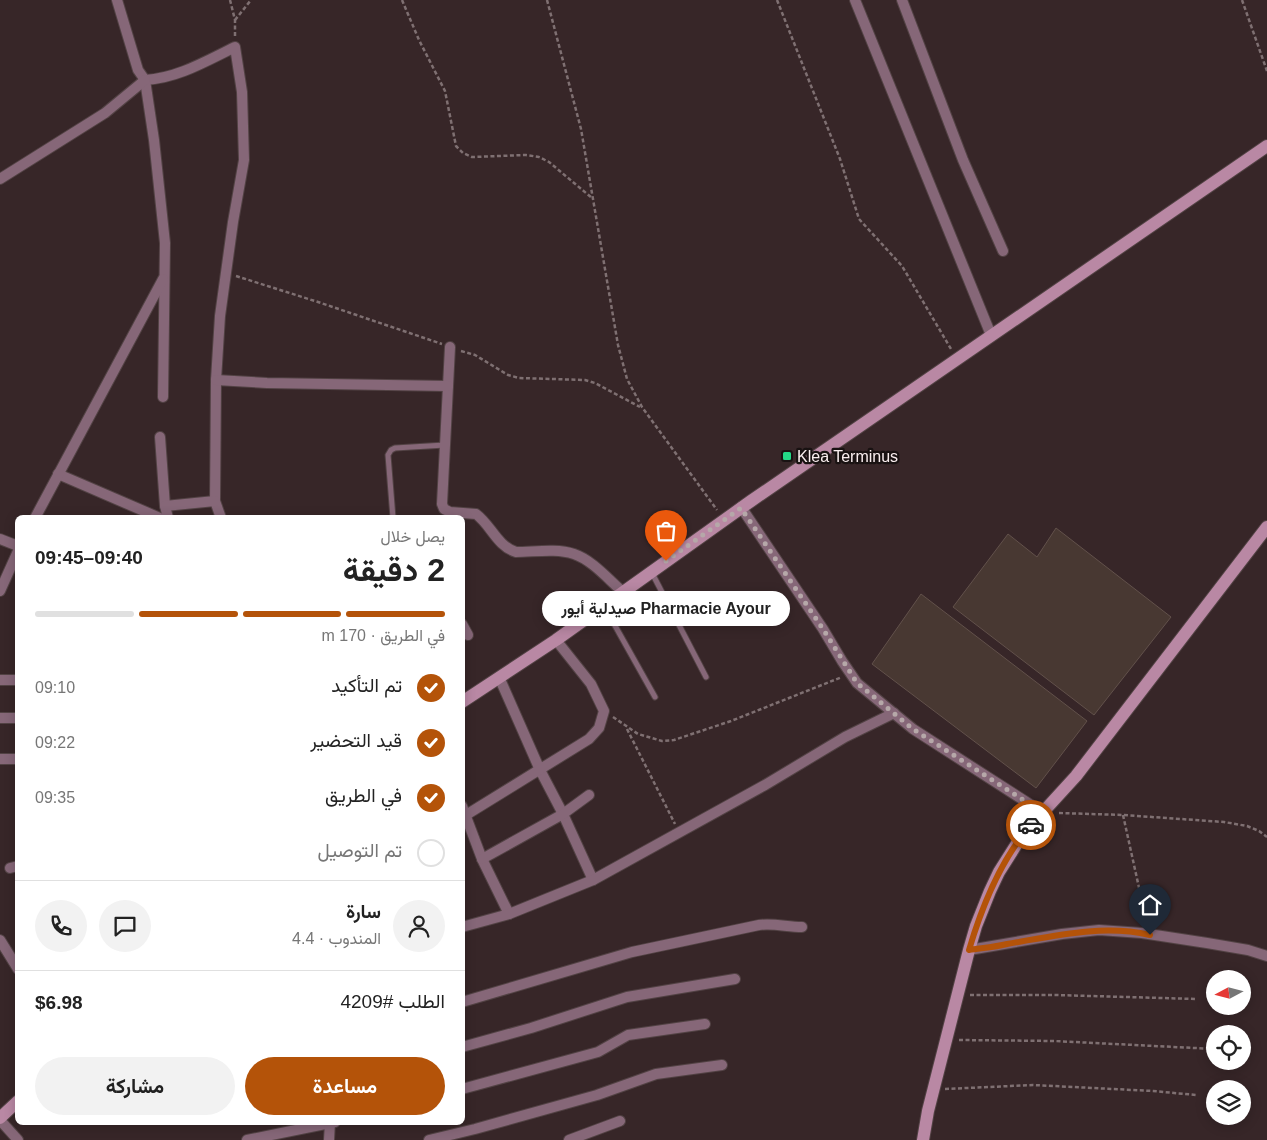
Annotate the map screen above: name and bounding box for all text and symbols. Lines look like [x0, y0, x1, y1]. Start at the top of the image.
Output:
place label: Klea Terminus [797, 448, 898, 465]
marker: Klea Terminus [781, 450, 793, 462]
pin [645, 510, 687, 561]
icon: bag [652, 517, 680, 545]
text: يصل خلال [381, 528, 445, 545]
text: 09:40–09:45 [35, 547, 143, 568]
text: 2 دقيقة [343, 552, 445, 588]
callout: Pharmacie Ayour صيدلية أيور [542, 591, 790, 626]
text: Pharmacie Ayour صيدلية أيور [561, 600, 771, 617]
text: في الطريق · 170 m [322, 627, 445, 644]
icon: check [417, 674, 445, 702]
text: تم التأكيد [331, 675, 402, 696]
text: 09:10 [35, 679, 75, 696]
icon: check [417, 729, 445, 757]
text: قيد التحضير [310, 730, 402, 751]
text: 09:22 [35, 734, 75, 751]
icon: check [417, 784, 445, 812]
text: في الطريق [325, 785, 402, 806]
text: 09:35 [35, 789, 75, 806]
courier [1006, 800, 1056, 850]
icon: car [1017, 811, 1045, 839]
text: تم التوصيل [318, 840, 402, 861]
pin [1129, 884, 1171, 935]
icon: home [1136, 891, 1164, 919]
button: phone [35, 900, 87, 952]
button: chat [99, 900, 151, 952]
button: person [393, 900, 445, 952]
text: سارة [346, 901, 381, 922]
text: المندوب · 4.4 [292, 930, 381, 947]
north arrow [1206, 970, 1251, 1015]
map controls [1206, 970, 1251, 1125]
text: الطلب #4209 [340, 991, 445, 1012]
text: $6.98 [35, 992, 83, 1013]
button: locate [1206, 1025, 1251, 1070]
button: مشاركة [35, 1057, 235, 1115]
button: مساعدة [245, 1057, 445, 1115]
button: layers [1206, 1080, 1251, 1125]

